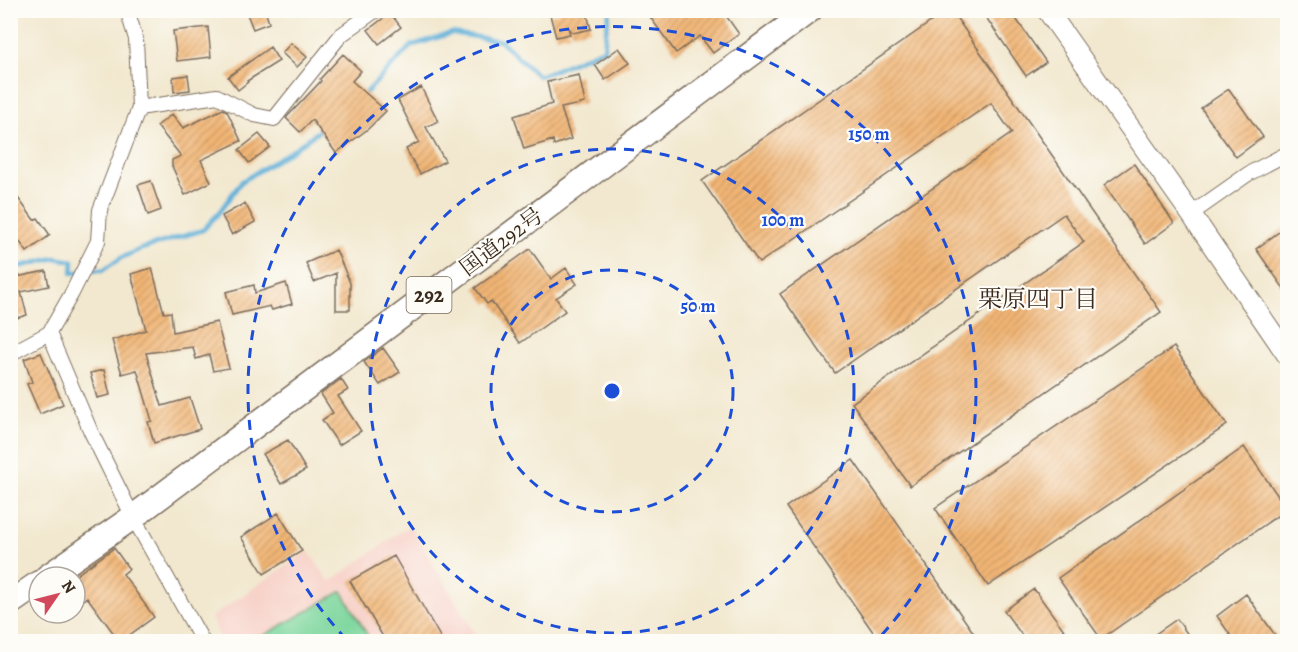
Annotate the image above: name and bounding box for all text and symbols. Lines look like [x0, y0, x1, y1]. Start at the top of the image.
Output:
text: 150 m [848, 122, 890, 146]
street label: 国道292号 [454, 201, 549, 283]
text: 100 m [762, 208, 804, 232]
road number: 292 [406, 277, 452, 313]
district label: 栗原四丁目 [978, 283, 1098, 315]
text: 50 m [681, 294, 715, 318]
centre of rings [602, 381, 622, 401]
north arrow [27, 565, 87, 625]
text: N [56, 576, 81, 598]

